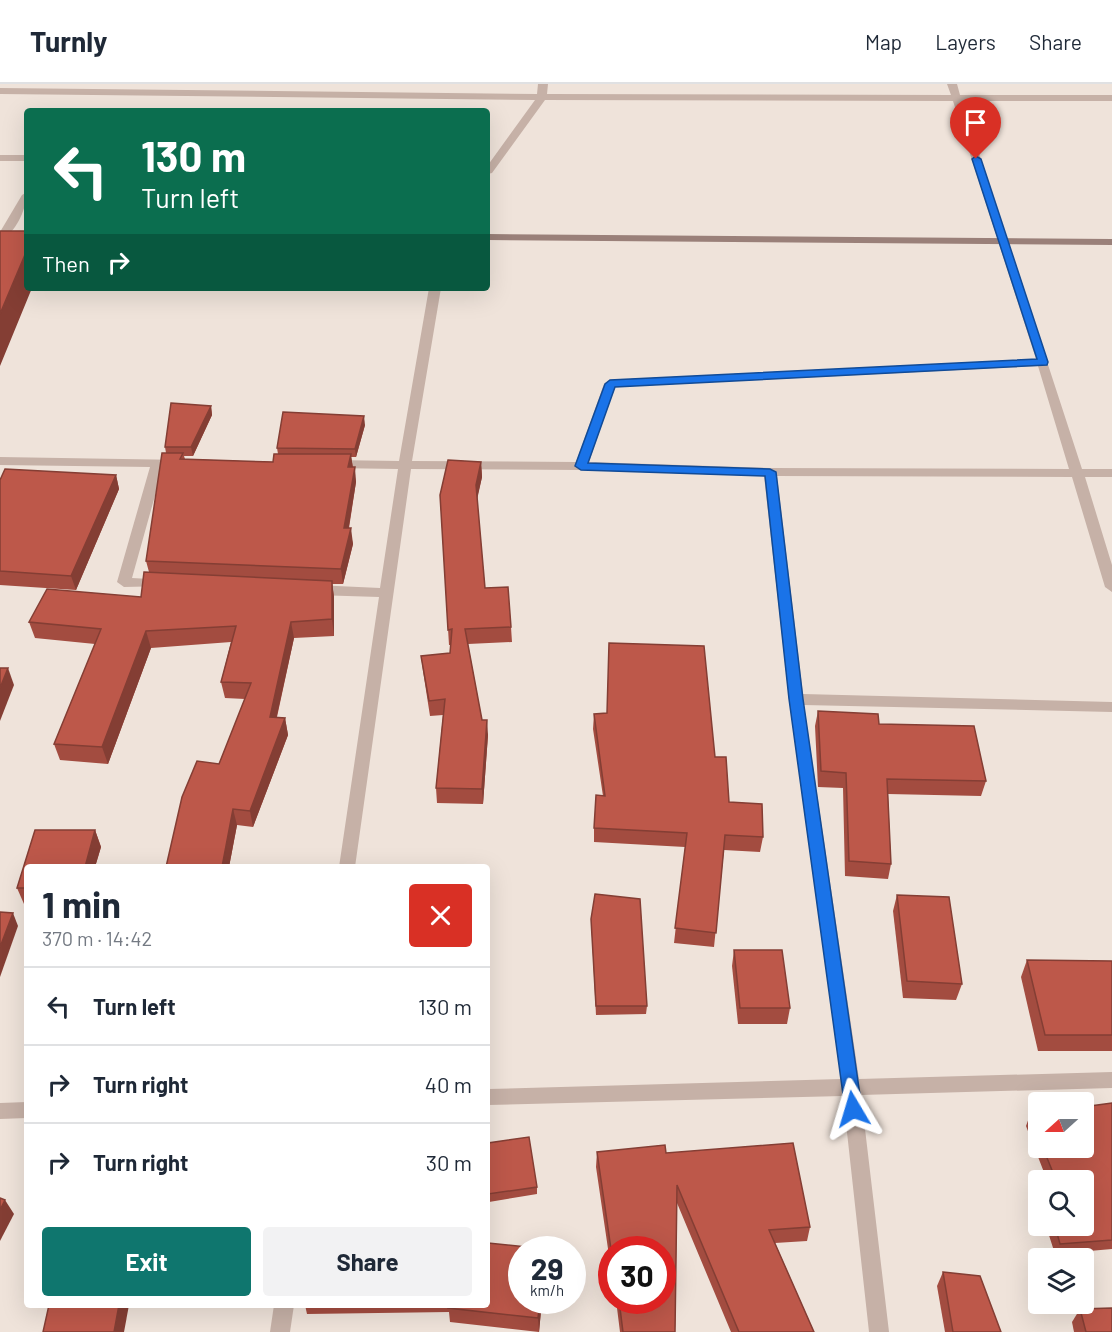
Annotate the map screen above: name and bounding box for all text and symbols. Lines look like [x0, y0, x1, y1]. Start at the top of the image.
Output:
text: Turnly [30, 24, 107, 58]
text: Map [865, 29, 902, 54]
text: Layers [935, 29, 996, 54]
text: Share [1029, 29, 1082, 54]
pin [950, 97, 1001, 159]
icon: arrive [959, 106, 992, 139]
text: 130 m [141, 130, 246, 180]
icon: left [42, 132, 120, 210]
text: Turn left [141, 181, 239, 213]
icon: right [102, 246, 135, 279]
text: Then [42, 250, 90, 276]
text: 1 min [42, 882, 121, 925]
button: close [409, 884, 472, 947]
text: 370 m · 14:42 [42, 926, 152, 950]
icon: left [42, 990, 75, 1023]
text: Turn left [93, 993, 176, 1019]
text: 130 m [418, 993, 472, 1019]
icon: right [42, 1068, 75, 1101]
text: Turn right [93, 1071, 188, 1097]
text: 40 m [425, 1071, 472, 1097]
position arrow [821, 1077, 885, 1141]
north arrow [1028, 1092, 1094, 1158]
map controls [1028, 1092, 1094, 1314]
icon: right [42, 1146, 75, 1179]
text: Turn right [93, 1149, 188, 1175]
text: 30 m [426, 1149, 472, 1175]
button: search [1028, 1170, 1094, 1236]
button: Exit [42, 1227, 251, 1296]
button: Share [263, 1227, 472, 1296]
speed limit sign: 30 [598, 1236, 676, 1314]
button: layers [1028, 1248, 1094, 1314]
text: 29 [531, 1250, 563, 1286]
text: km/h [530, 1281, 564, 1299]

